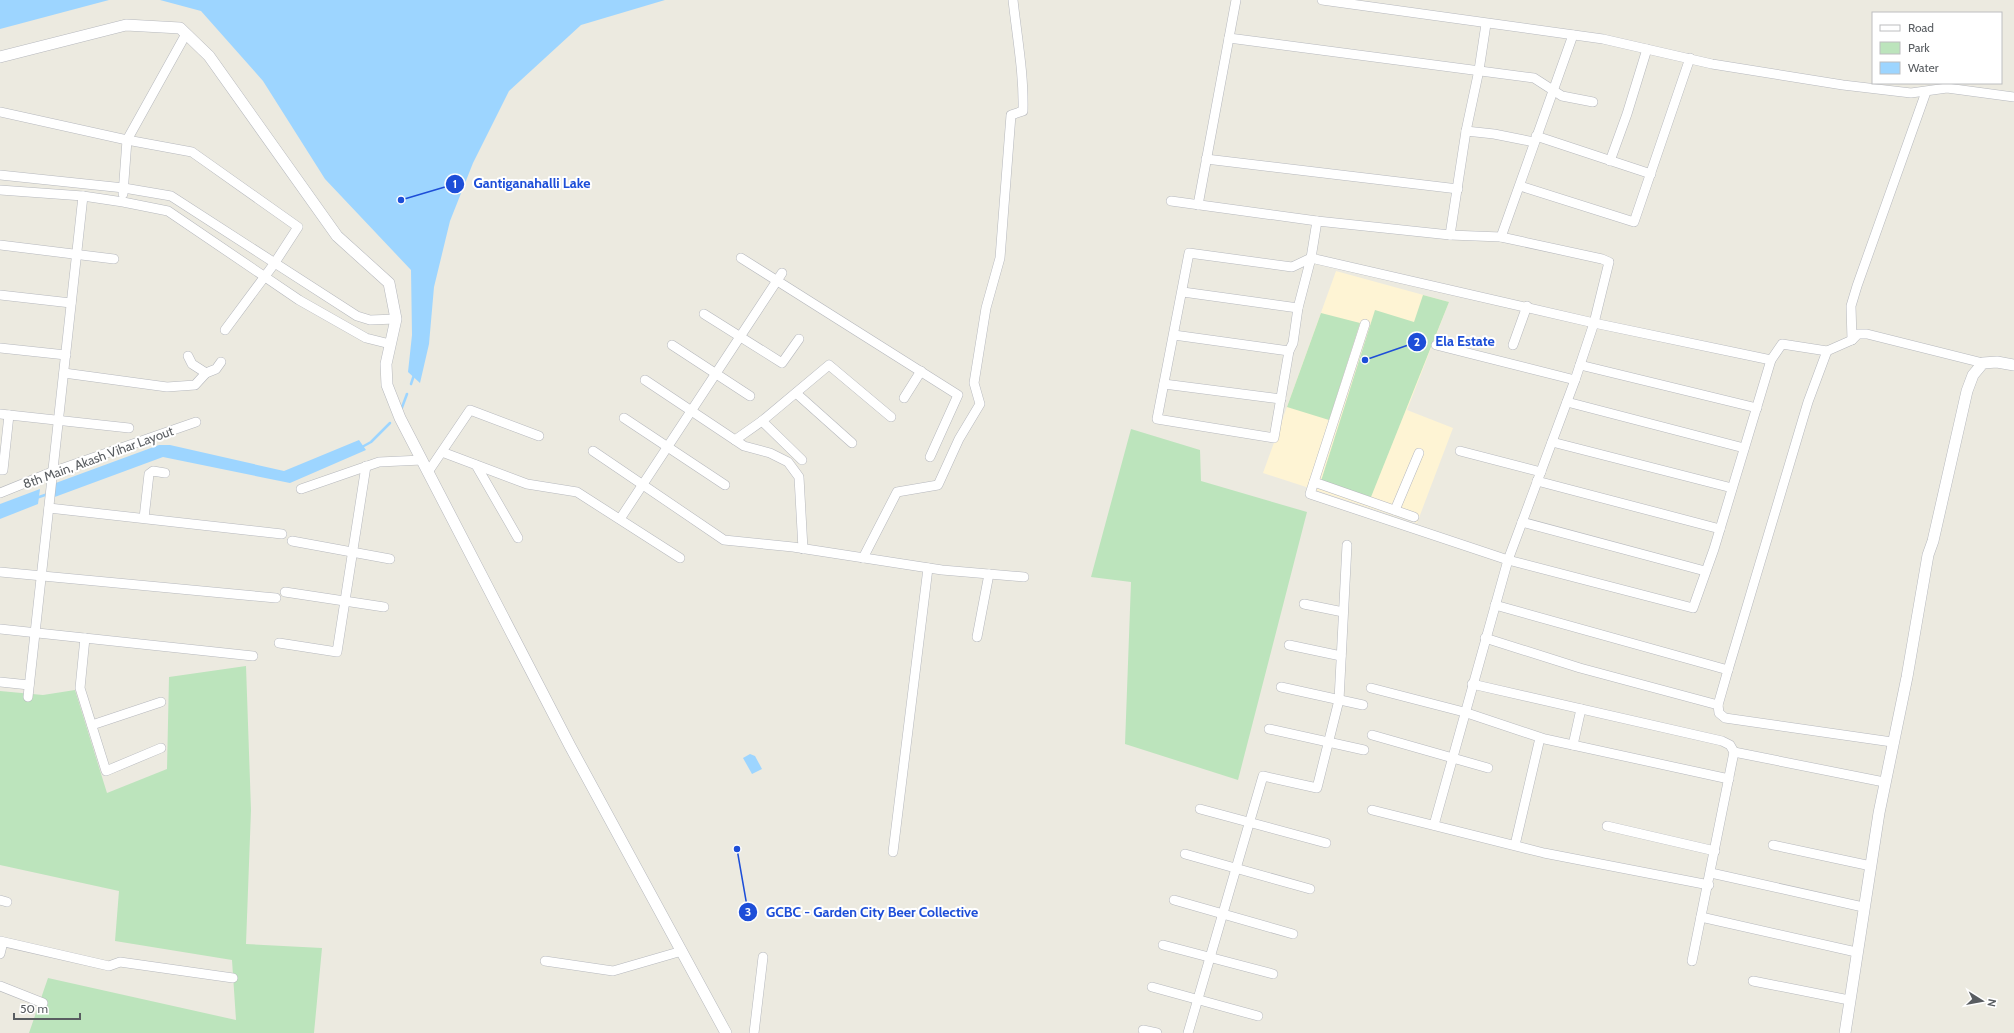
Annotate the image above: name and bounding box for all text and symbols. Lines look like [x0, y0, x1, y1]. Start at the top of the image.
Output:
legend [1872, 12, 2002, 84]
text: Road [1908, 20, 1934, 35]
text: Park [1908, 40, 1930, 55]
text: Water [1908, 60, 1939, 75]
callout: Gantiganahalli Lake [445, 171, 598, 197]
text: Gantiganahalli Lake [473, 174, 591, 192]
text: 1 [453, 176, 457, 191]
callout: Ela Estate [1407, 329, 1503, 355]
text: Ela Estate [1435, 332, 1495, 350]
text: 2 [1414, 334, 1420, 349]
street label: 8th Main, Akash Vihar Layout [21, 422, 176, 492]
callout: GCBC - Garden City Beer Collective [738, 899, 987, 925]
text: GCBC - Garden City Beer Collective [766, 903, 978, 921]
text: 3 [745, 904, 751, 919]
north arrow [1962, 981, 2002, 1021]
scale bar [14, 995, 80, 1021]
text: N [1984, 998, 1999, 1008]
text: 50 m [20, 1001, 48, 1016]

